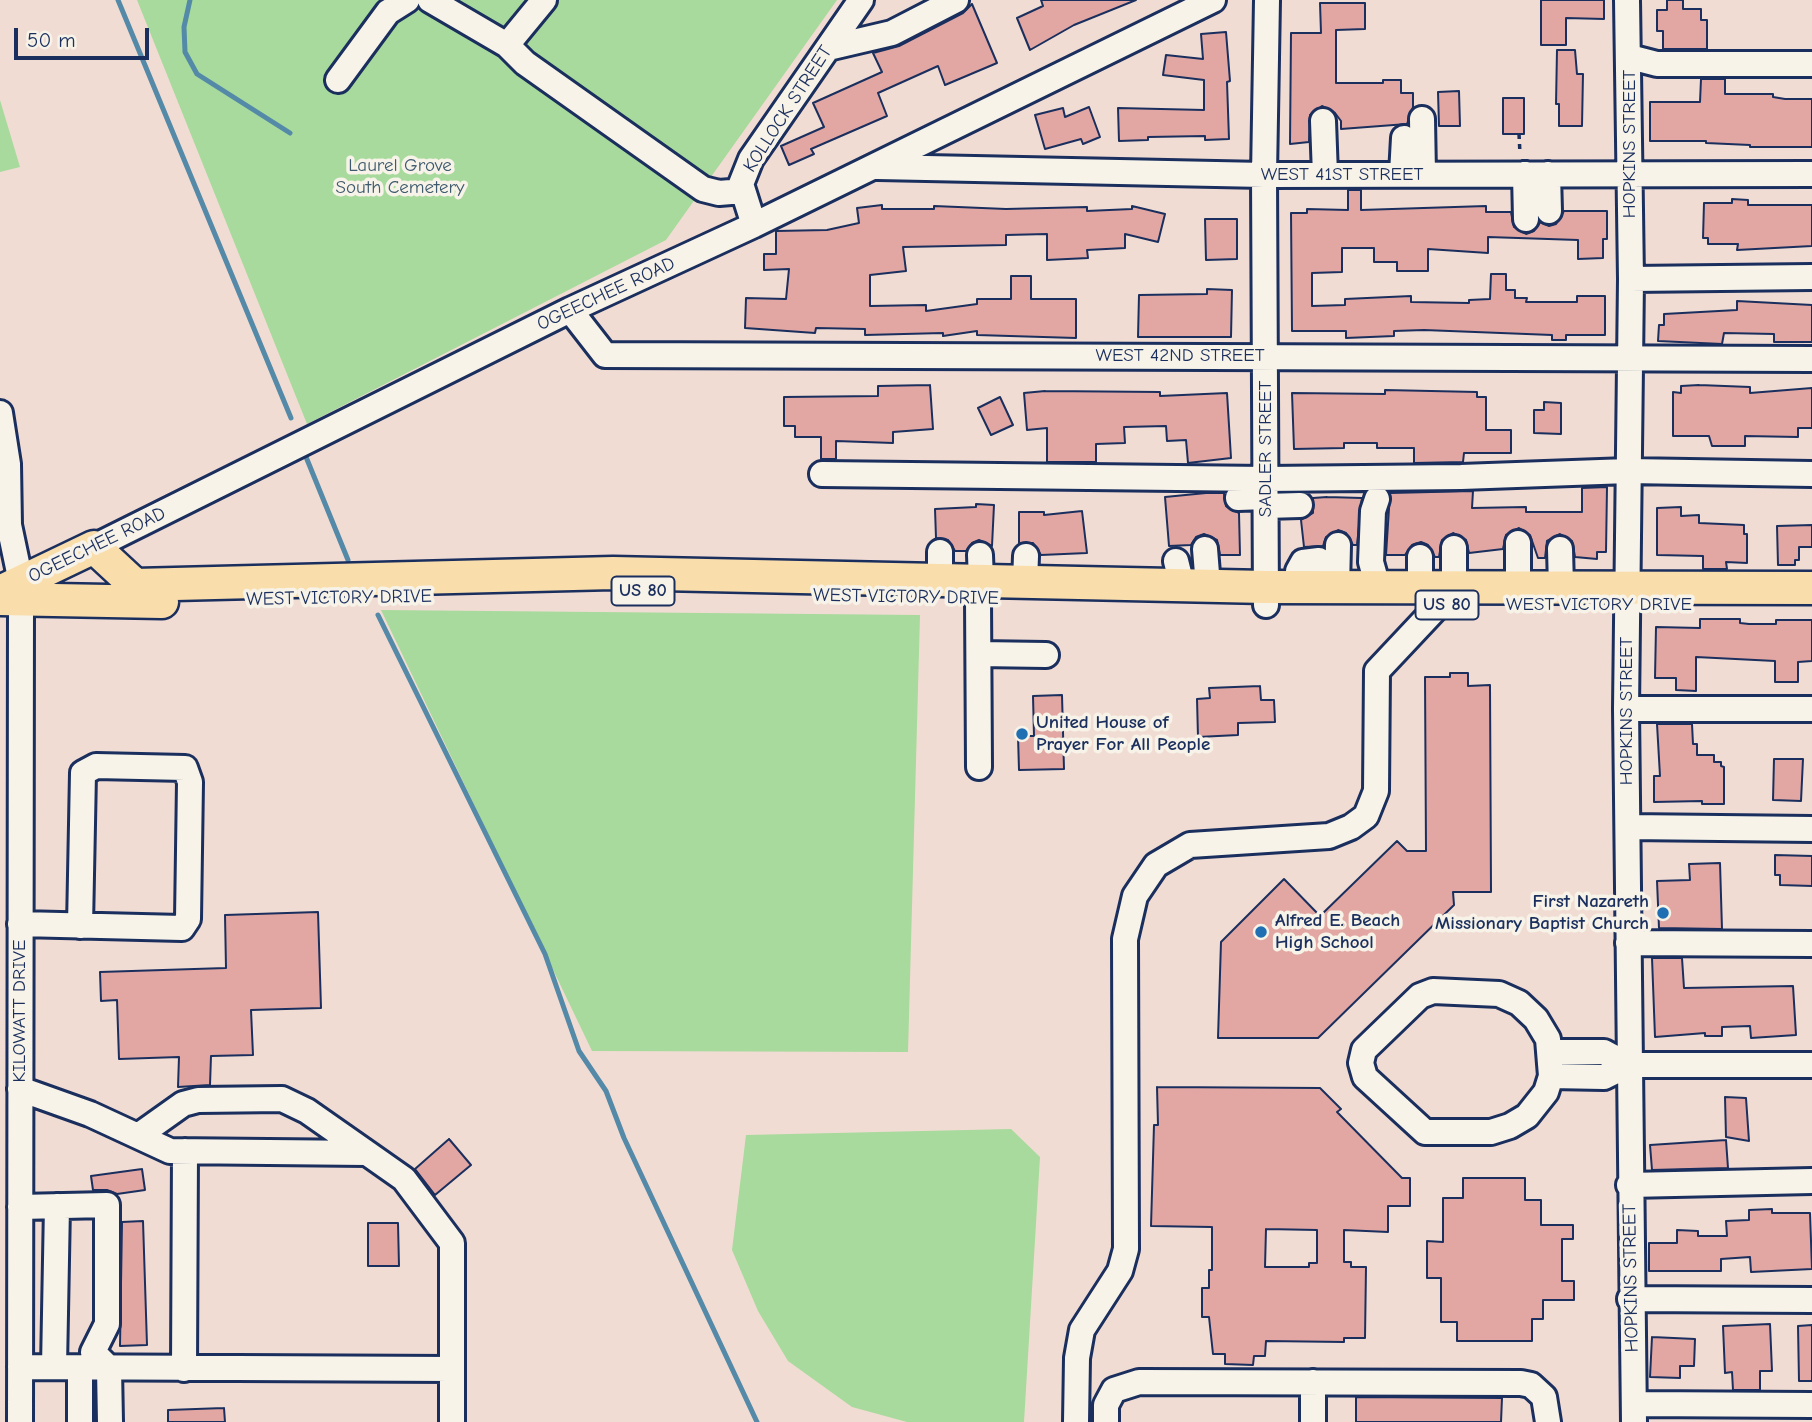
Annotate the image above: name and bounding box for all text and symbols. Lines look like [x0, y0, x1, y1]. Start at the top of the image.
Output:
scale bar [18, 14, 152, 58]
text: 50 m [27, 28, 76, 52]
street label: KOLLOCK STREET [739, 42, 837, 176]
street label: HOPKINS STREET [1619, 70, 1641, 218]
park label: Laurel Grove South Cemetery [335, 155, 465, 199]
street label: WEST 41ST STREET [1261, 164, 1423, 186]
street label: OGEECHEE ROAD [533, 252, 679, 336]
street label: WEST 42ND STREET [1095, 345, 1265, 367]
street label: SADLER STREET [1255, 381, 1277, 517]
street label: OGEECHEE ROAD [25, 502, 169, 588]
road number: US 80 [612, 576, 674, 606]
street label: WEST VICTORY DRIVE [813, 584, 999, 610]
street label: WEST VICTORY DRIVE [246, 585, 432, 611]
road number: US 80 [1416, 590, 1478, 620]
street label: WEST VICTORY DRIVE [1506, 594, 1692, 616]
street label: HOPKINS STREET [1616, 637, 1638, 785]
place label: United House of Prayer For All People [1036, 712, 1210, 756]
marker: United House of Prayer For All People [1014, 726, 1030, 742]
place label: First Nazareth Missionary Baptist Church [1435, 891, 1649, 935]
marker: First Nazareth Missionary Baptist Church [1655, 905, 1671, 921]
place label: Alfred E. Beach High School [1275, 910, 1400, 954]
marker: Alfred E. Beach High School [1253, 924, 1269, 940]
street label: KILOWATT DRIVE [9, 940, 31, 1082]
street label: HOPKINS STREET [1618, 1204, 1644, 1352]

